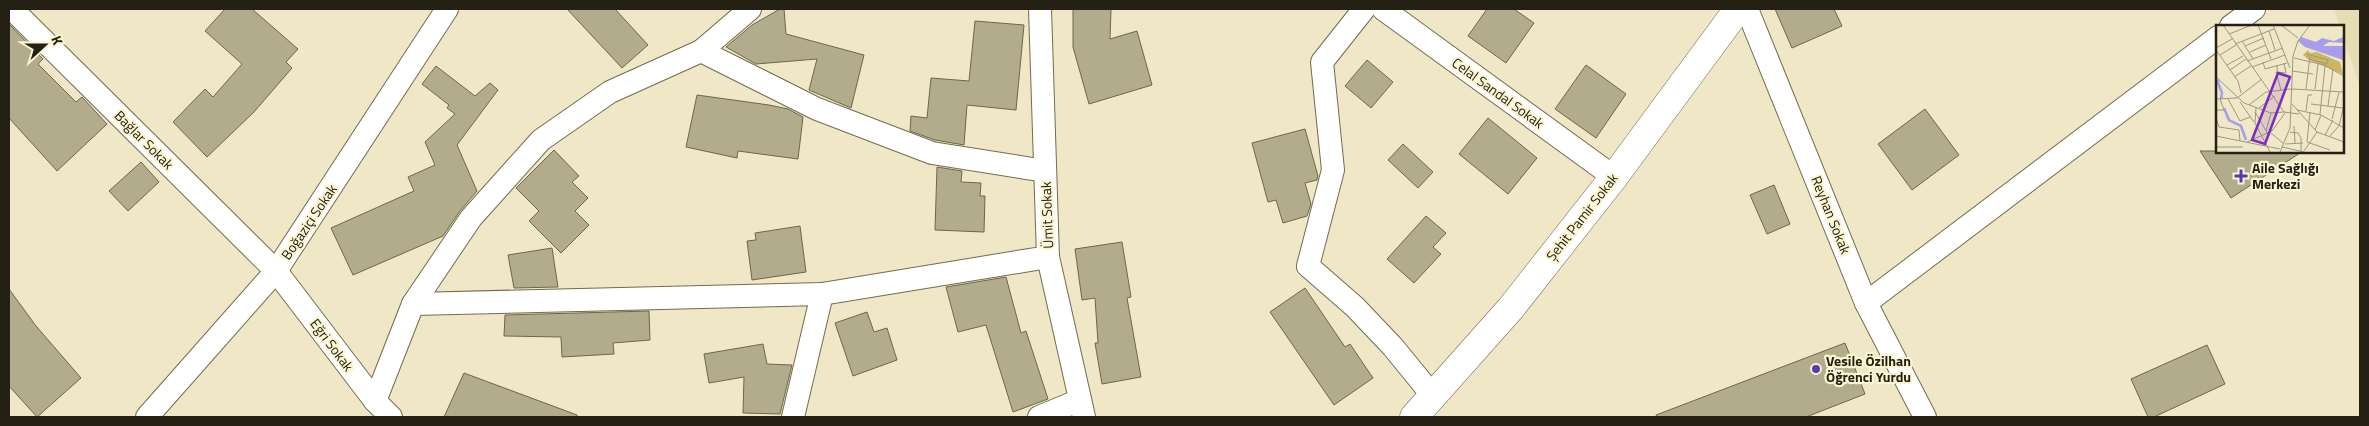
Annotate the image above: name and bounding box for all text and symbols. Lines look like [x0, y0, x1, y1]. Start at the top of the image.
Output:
north arrow [20, 20, 70, 70]
inset map [2216, 25, 2344, 152]
text: K [46, 33, 69, 48]
street label: Celal Sandal Sokak [1448, 52, 1549, 133]
street label: Bağlar Sokak [110, 105, 179, 174]
place label: Aile Sağlığı Merkezi [2252, 157, 2319, 194]
street label: Şehit Pamir Sokak [1541, 168, 1623, 265]
marker: Aile Sağlığı Merkezi [2234, 169, 2248, 183]
street label: Reyhan Sokak [1806, 173, 1857, 257]
street label: Boğaziçi Sokak [275, 179, 342, 264]
street label: Ümit Sokak [1035, 181, 1058, 249]
street label: Eğri Sokak [306, 314, 359, 376]
place label: Vesile Özilhan Öğrenci Yurdu [1826, 350, 1911, 387]
marker: Vesile Özilhan Öğrenci Yurdu [1810, 363, 1822, 375]

